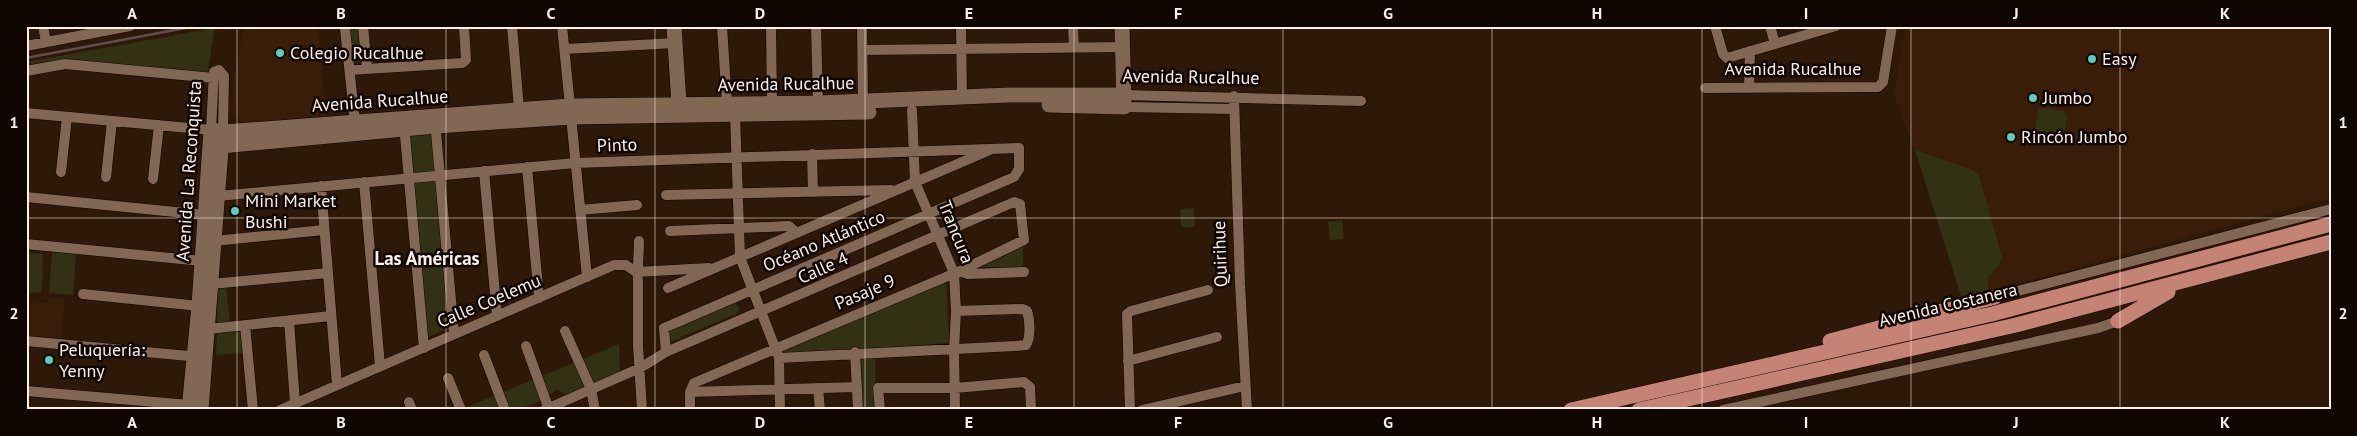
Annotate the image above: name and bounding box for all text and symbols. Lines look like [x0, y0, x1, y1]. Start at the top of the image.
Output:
text: A [127, 3, 137, 23]
text: B [336, 3, 346, 23]
text: C [547, 3, 556, 23]
text: D [755, 3, 765, 23]
text: E [965, 3, 973, 23]
text: F [1174, 3, 1182, 23]
text: G [1383, 3, 1393, 23]
text: H [1592, 3, 1602, 23]
text: I [1804, 3, 1808, 23]
text: J [2012, 3, 2019, 23]
text: K [2220, 3, 2230, 23]
place label: Colegio Rucalhue [290, 41, 424, 64]
marker: Colegio Rucalhue [274, 47, 286, 59]
place label: Easy [2102, 47, 2137, 70]
marker: Easy [2086, 53, 2098, 65]
street label: Avenida Rucalhue [1725, 57, 1861, 80]
street label: Avenida Rucalhue [1122, 64, 1260, 89]
street label: Avenida Rucalhue [717, 71, 855, 96]
street label: Avenida La Reconquista [171, 80, 206, 262]
street label: Avenida Rucalhue [311, 84, 449, 117]
place label: Jumbo [2042, 86, 2092, 109]
marker: Jumbo [2027, 92, 2039, 104]
text: 1 [9, 112, 19, 132]
text: 1 [2338, 112, 2348, 132]
place label: Rincón Jumbo [2021, 125, 2127, 148]
marker: Rincón Jumbo [2005, 131, 2017, 143]
street label: Pinto [596, 132, 638, 157]
place label: Mini Market Bushi [245, 189, 336, 233]
street label: Trancura [933, 197, 979, 267]
street label: Océano Atlántico [759, 204, 888, 277]
marker: Mini Market Bushi [229, 205, 241, 217]
street label: Quirihue [1207, 220, 1232, 288]
district label: Las Américas [374, 246, 480, 270]
street label: Calle 4 [794, 246, 852, 289]
street label: Calle Coelemu [433, 268, 544, 333]
street label: Pasaje 9 [831, 269, 898, 315]
street label: Avenida Costanera [1876, 277, 2019, 332]
text: 2 [9, 303, 19, 323]
text: 2 [2338, 303, 2348, 323]
place label: Peluquería: Yenny [59, 338, 145, 382]
marker: Peluquería: Yenny [43, 354, 55, 366]
text: A [127, 412, 137, 432]
text: B [336, 412, 346, 432]
text: C [547, 412, 556, 432]
text: D [755, 412, 765, 432]
text: E [965, 412, 973, 432]
text: F [1174, 412, 1182, 432]
text: G [1383, 412, 1393, 432]
text: H [1592, 412, 1602, 432]
text: I [1804, 412, 1808, 432]
text: J [2012, 412, 2019, 432]
text: K [2220, 412, 2230, 432]

